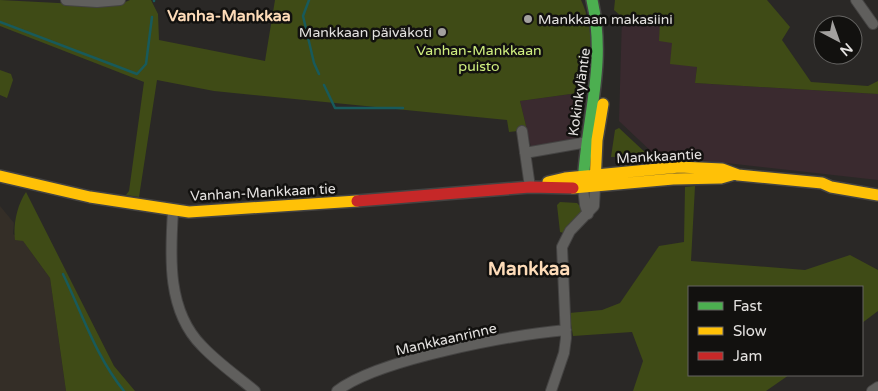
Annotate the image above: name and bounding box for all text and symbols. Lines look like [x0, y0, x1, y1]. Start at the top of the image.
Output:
district label: Vanha-Mankkaa [167, 6, 291, 26]
place label: Mankkaan makasiini [538, 11, 673, 28]
marker: Mankkaan makasiini [522, 13, 534, 25]
north arrow [813, 15, 863, 65]
place label: Mankkaan päiväkoti [299, 24, 432, 41]
marker: Mankkaan päiväkoti [436, 26, 448, 38]
text: N [836, 39, 856, 60]
park label: Vanhan-Mankkaan puisto [416, 42, 542, 75]
street label: Kokinkyläntie [565, 47, 594, 137]
street label: Mankkaantie [616, 146, 702, 167]
street label: Vanhan-Mankkaan tie [190, 180, 336, 205]
district label: Mankkaa [488, 258, 570, 280]
legend [688, 286, 863, 376]
text: Fast [733, 297, 763, 315]
street label: Mankkaanrinne [394, 320, 498, 359]
text: Slow [733, 322, 767, 340]
text: Jam [733, 347, 762, 365]

